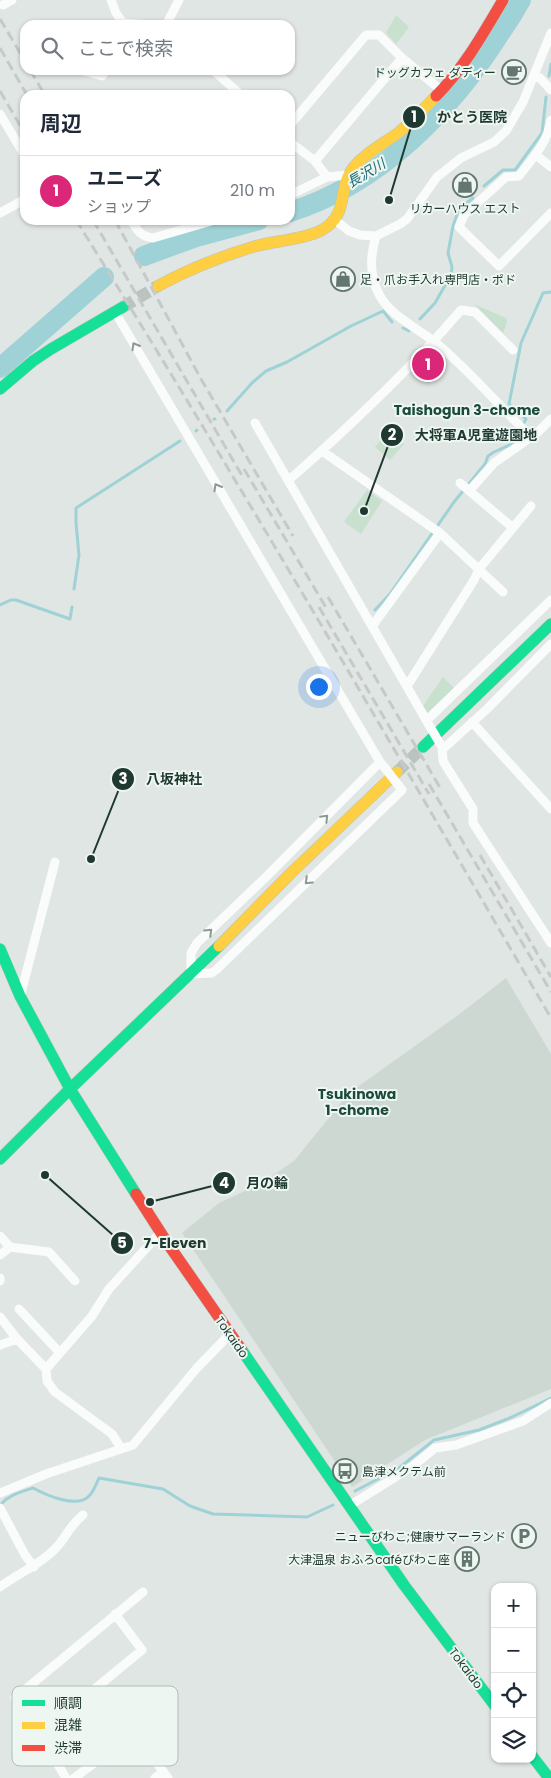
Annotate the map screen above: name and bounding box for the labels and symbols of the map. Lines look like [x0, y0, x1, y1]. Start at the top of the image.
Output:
cafe icon: ドッグカフェ ダディー [501, 59, 527, 85]
place label: ドッグカフェ ダディー [374, 64, 496, 81]
callout: かとう医院 [402, 102, 517, 131]
text: 1 [411, 106, 417, 127]
text: かとう医院 [437, 107, 507, 127]
water label: 長沢川 [343, 153, 391, 192]
shop icon: リカーハウス エスト [452, 172, 478, 198]
place label: リカーハウス エスト [410, 200, 520, 217]
shop icon: 足・爪お手入れ専門店・ポド [330, 266, 356, 292]
place label: 足・爪お手入れ専門店・ポド [360, 271, 516, 288]
one-way arrow [132, 343, 142, 352]
pin: 1 [412, 345, 444, 383]
district label: Taishogun 3-chome [394, 400, 541, 420]
callout: 大将軍A児童遊園地 [380, 420, 547, 449]
text: 2 [388, 424, 397, 445]
text: 大将軍A児童遊園地 [415, 425, 537, 445]
one-way arrow [214, 483, 224, 492]
your location [306, 674, 332, 700]
callout: 八坂神社 [111, 764, 212, 793]
text: 3 [118, 768, 128, 789]
text: 八坂神社 [146, 769, 202, 789]
one-way arrow [319, 815, 328, 824]
one-way arrow [304, 875, 313, 884]
one-way arrow [203, 929, 212, 938]
district label: Tsukinowa 1-chome [318, 1084, 396, 1120]
callout: 月の輪 [211, 1169, 298, 1198]
text: 4 [219, 1172, 229, 1193]
text: 月の輪 [246, 1173, 288, 1193]
callout: 7-Eleven [109, 1229, 217, 1258]
text: 5 [117, 1232, 127, 1253]
text: 7-Eleven [144, 1233, 206, 1253]
street label: Tokaido [211, 1313, 253, 1361]
bus stop icon: 島津メクテム前 [332, 1458, 358, 1484]
place label: 島津メクテム前 [362, 1463, 446, 1480]
parking icon: ニューびわこ;健康サマーランド [511, 1523, 537, 1549]
place label: ニューびわこ;健康サマーランド [335, 1528, 506, 1545]
building icon: 大津温泉 おふろcaféびわこ座 [454, 1546, 480, 1572]
place label: 大津温泉 おふろcaféびわこ座 [288, 1551, 450, 1568]
street label: Tokaido [445, 1644, 487, 1692]
legend [12, 1686, 178, 1766]
text: 順調 [54, 1693, 82, 1713]
text: 混雑 [54, 1715, 82, 1735]
text: 渋滞 [54, 1738, 82, 1758]

